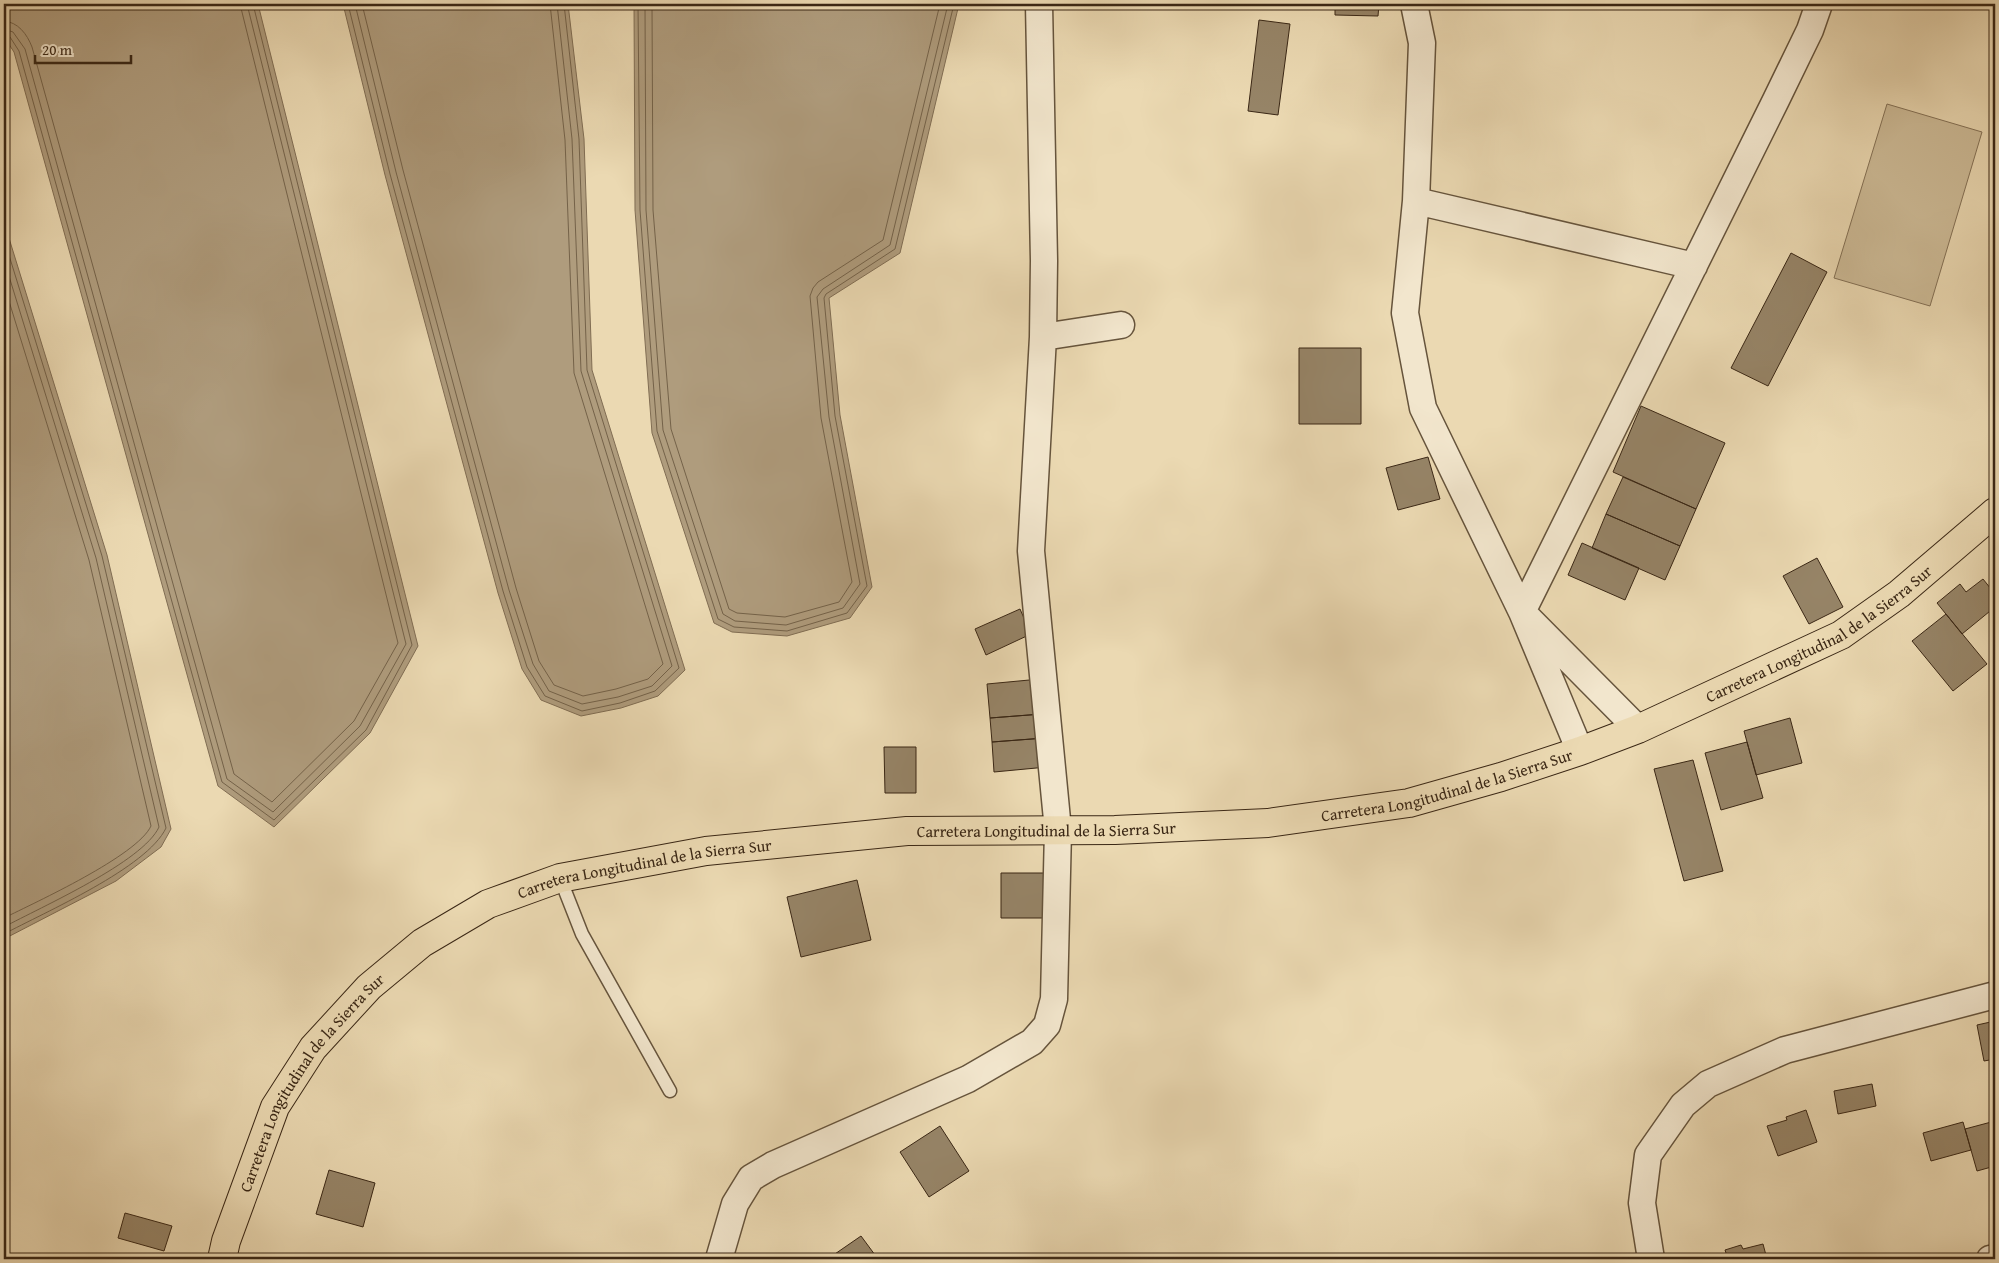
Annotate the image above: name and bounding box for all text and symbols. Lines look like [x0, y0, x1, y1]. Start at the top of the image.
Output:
scale bar [35, 32, 131, 64]
text: 20 m [42, 39, 73, 60]
street label: Carretera Longitudinal de la Sierra Sur [1701, 559, 1937, 708]
street label: Carretera Longitudinal de la Sierra Sur [1319, 742, 1576, 827]
street label: Carretera Longitudinal de la Sierra Sur [917, 815, 1177, 843]
street label: Carretera Longitudinal de la Sierra Sur [514, 833, 773, 904]
street label: Carretera Longitudinal de la Sierra Sur [233, 967, 390, 1195]

